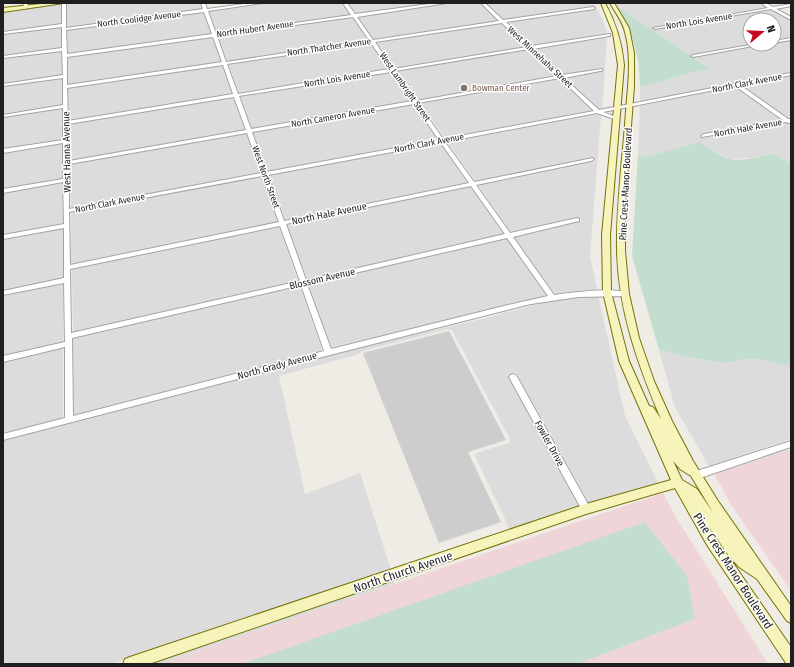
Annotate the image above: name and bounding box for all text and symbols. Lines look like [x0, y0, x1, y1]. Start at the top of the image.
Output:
street label: North Coolidge Avenue [97, 9, 182, 29]
street label: North Lois Avenue [665, 11, 733, 31]
north arrow [742, 12, 782, 52]
street label: North Hubert Avenue [216, 19, 295, 39]
street label: West Minnehaha Street [505, 24, 575, 90]
text: N [764, 24, 778, 34]
street label: North Thatcher Avenue [286, 36, 372, 58]
street label: West Lambright Street [377, 51, 433, 123]
street label: North Lois Avenue [303, 69, 371, 89]
street label: North Clark Avenue [711, 71, 783, 95]
marker: Bowman Center [459, 83, 469, 93]
place label: Bowman Center [472, 83, 531, 93]
street label: North Cameron Avenue [290, 105, 376, 129]
street label: West Hanna Avenue [60, 111, 74, 193]
street label: North Hale Avenue [713, 117, 783, 139]
street label: Pine Crest Manor Boulevard [617, 127, 635, 241]
street label: North Clark Avenue [393, 131, 465, 155]
street label: West North Street [250, 145, 282, 209]
street label: North Clark Avenue [74, 191, 146, 215]
street label: North Hale Avenue [291, 200, 368, 228]
street label: Blossom Avenue [288, 266, 356, 292]
street label: North Grady Avenue [236, 350, 318, 382]
street label: Fowler Drive [532, 419, 567, 468]
street label: Pine Crest Manor Boulevard [690, 510, 776, 632]
street label: North Church Avenue [352, 548, 454, 595]

